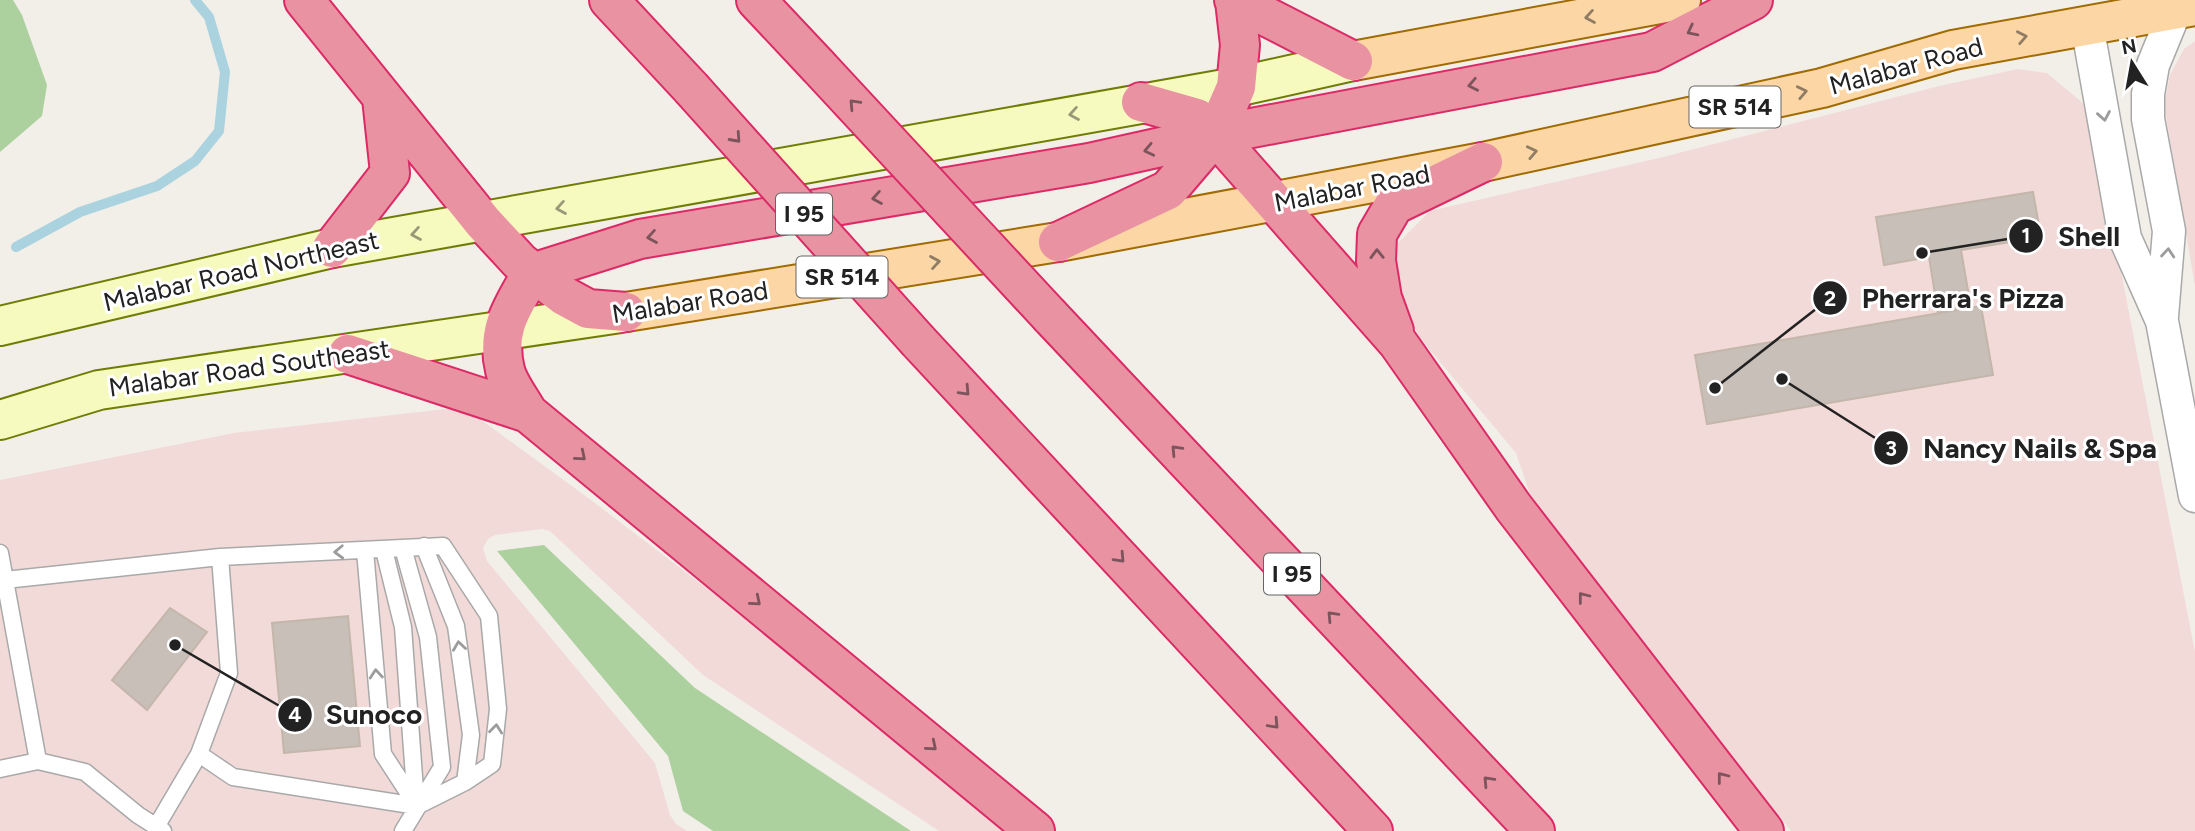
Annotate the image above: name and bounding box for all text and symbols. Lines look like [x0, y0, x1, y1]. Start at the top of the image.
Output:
one-way arrow [1584, 9, 1596, 24]
one-way arrow [1687, 23, 1699, 37]
north arrow [2097, 28, 2167, 98]
street label: Malabar Road [1826, 30, 1986, 102]
one-way arrow [2016, 31, 2028, 46]
text: N [2119, 34, 2138, 59]
one-way arrow [1467, 77, 1479, 92]
road number: SR 514 [1690, 86, 1780, 128]
one-way arrow [1796, 86, 1808, 101]
one-way arrow [849, 99, 862, 112]
one-way arrow [1068, 106, 1080, 121]
one-way arrow [2095, 110, 2110, 122]
one-way arrow [728, 130, 740, 143]
one-way arrow [1143, 141, 1155, 156]
one-way arrow [1526, 145, 1538, 160]
street label: Malabar Road [1271, 157, 1433, 219]
one-way arrow [871, 190, 882, 205]
road number: I 95 [776, 194, 832, 234]
one-way arrow [555, 200, 567, 215]
callout: Shell [2009, 211, 2134, 260]
text: Shell [2058, 219, 2120, 253]
text: 1 [2022, 223, 2030, 248]
street label: Malabar Road Northeast [100, 224, 382, 318]
one-way arrow [410, 226, 422, 241]
one-way arrow [646, 229, 658, 244]
one-way arrow [2160, 247, 2175, 258]
one-way arrow [1369, 248, 1384, 259]
one-way arrow [930, 255, 941, 270]
road number: SR 514 [796, 256, 888, 298]
street label: Malabar Road [610, 274, 770, 330]
callout: Pherrara's Pizza [1812, 274, 2078, 323]
text: Pherrara's Pizza [1862, 281, 2064, 315]
text: 2 [1824, 286, 1836, 311]
street label: Malabar Road Southeast [106, 332, 392, 404]
one-way arrow [956, 383, 969, 396]
callout: Nancy Nails & Spa [1874, 424, 2171, 473]
text: Nancy Nails & Spa [1923, 431, 2157, 465]
text: 3 [1885, 436, 1897, 461]
one-way arrow [1172, 445, 1184, 458]
one-way arrow [573, 448, 585, 461]
one-way arrow [334, 544, 345, 559]
one-way arrow [1111, 550, 1124, 563]
road number: I 95 [1264, 554, 1320, 594]
one-way arrow [1578, 592, 1591, 605]
one-way arrow [748, 593, 761, 605]
one-way arrow [1328, 611, 1341, 624]
one-way arrow [452, 641, 467, 652]
one-way arrow [369, 669, 384, 680]
callout: Sunoco [277, 690, 437, 739]
text: Sunoco [326, 697, 422, 731]
text: 4 [288, 702, 302, 727]
one-way arrow [1266, 716, 1279, 729]
one-way arrow [488, 723, 503, 735]
one-way arrow [923, 738, 936, 750]
one-way arrow [1718, 772, 1731, 785]
one-way arrow [1484, 776, 1497, 789]

